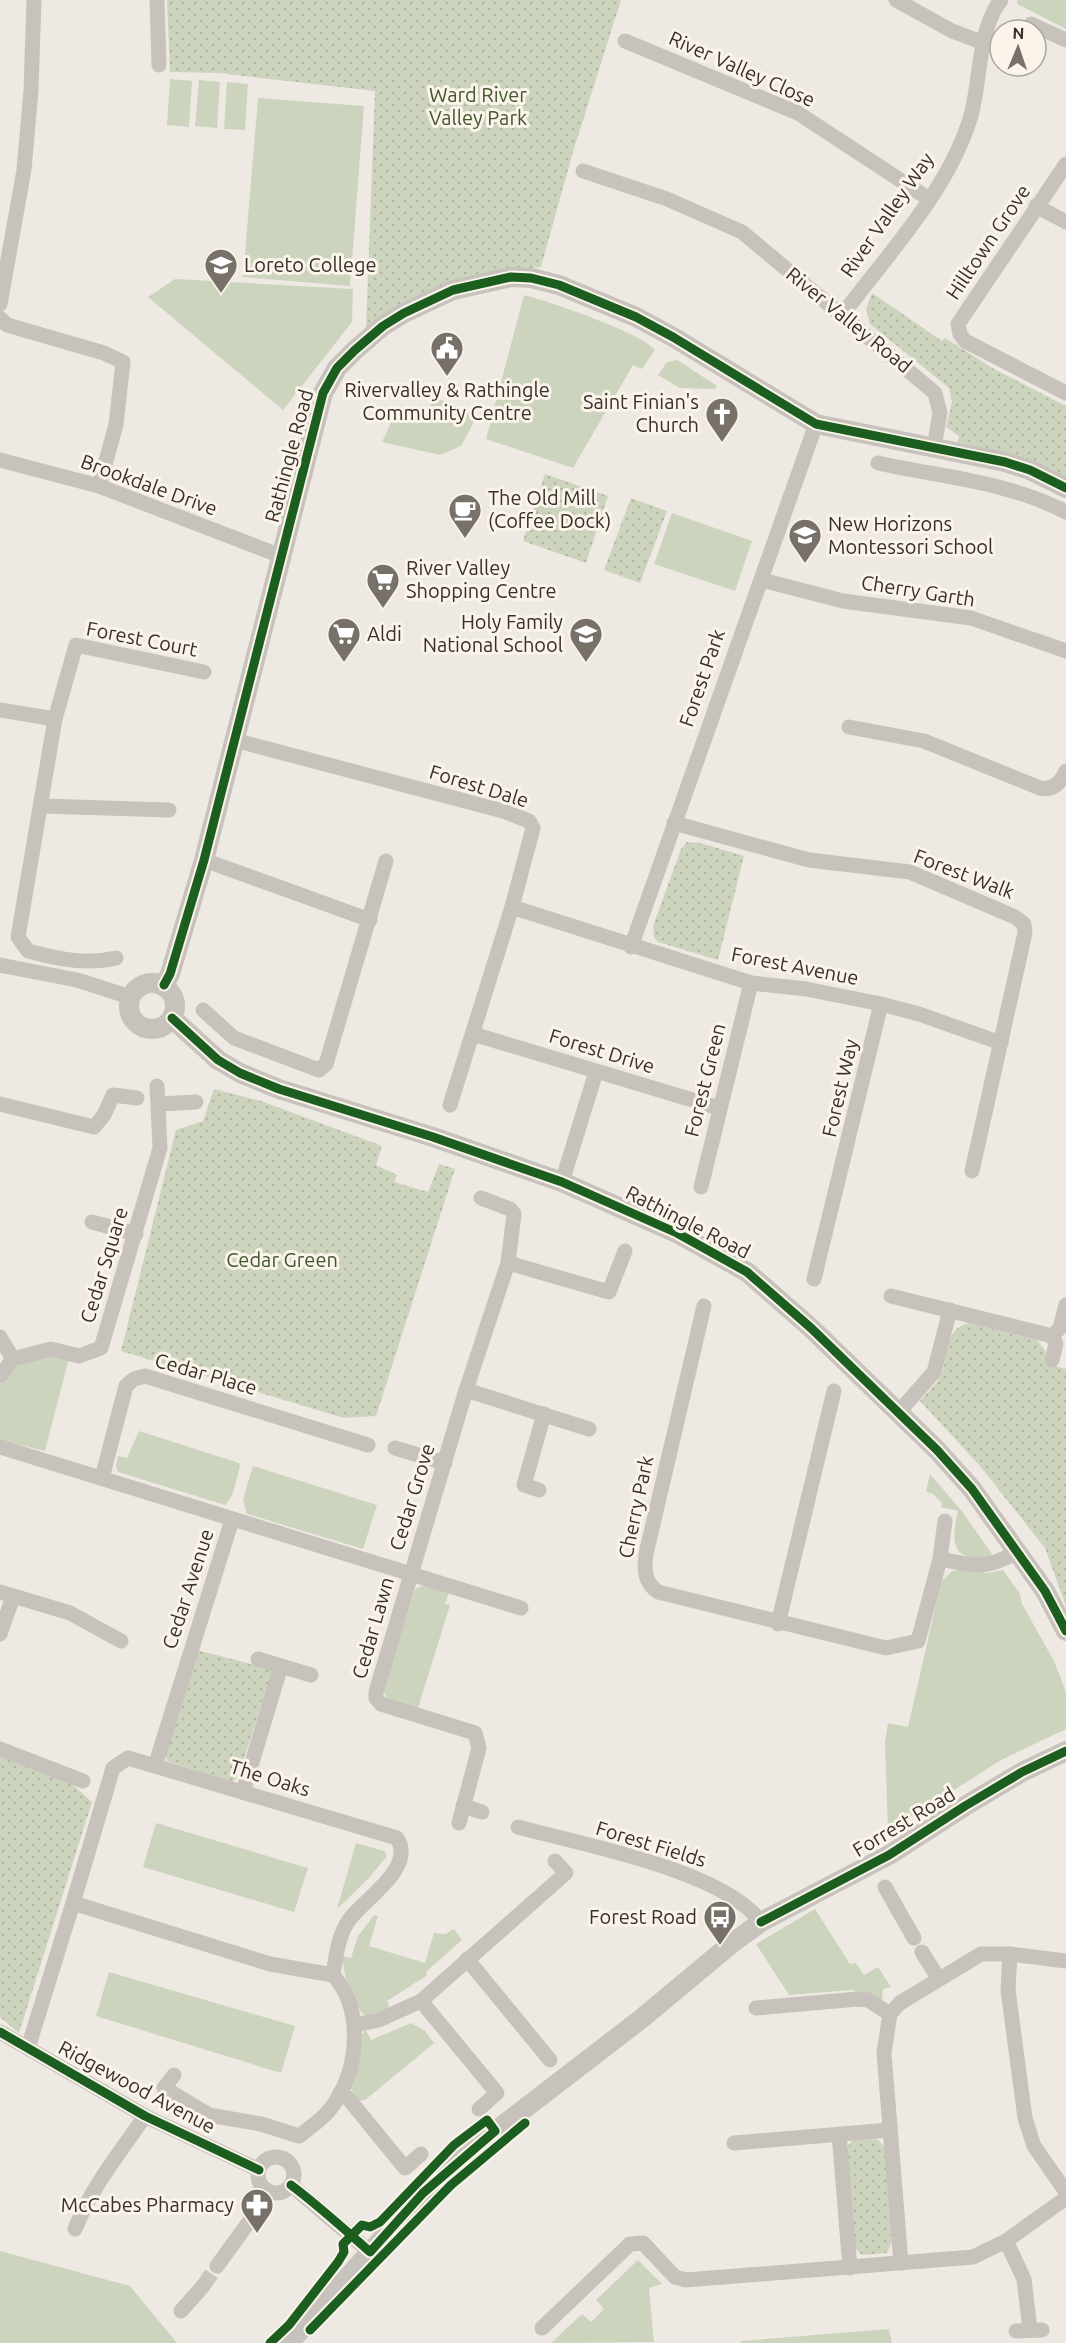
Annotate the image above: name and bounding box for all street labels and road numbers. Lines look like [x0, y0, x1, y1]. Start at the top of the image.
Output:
street label: River Valley Close [666, 26, 819, 111]
street label: River Valley Way [835, 148, 938, 281]
street label: Hilltown Grove [941, 180, 1034, 304]
street label: River Valley Road [782, 262, 917, 377]
street label: Rathingle Road [260, 387, 317, 525]
street label: Brookdale Drive [78, 449, 221, 520]
street label: Cherry Garth [860, 570, 977, 611]
street label: Forest Court [85, 616, 200, 661]
street label: Forest Park [674, 626, 729, 730]
street label: Forest Dale [427, 760, 532, 812]
street label: Forest Walk [911, 844, 1018, 903]
street label: Forest Avenue [729, 942, 861, 989]
street label: Forest Green [679, 1021, 730, 1139]
street label: Forest Drive [547, 1024, 658, 1077]
street label: Forest Way [817, 1036, 862, 1139]
street label: Rathingle Road [622, 1180, 754, 1263]
street label: Cedar Square [75, 1204, 132, 1326]
street label: Cedar Place [152, 1348, 260, 1399]
street label: Cedar Grove [384, 1441, 439, 1553]
street label: Cherry Park [613, 1454, 658, 1560]
street label: Cedar Avenue [157, 1526, 218, 1652]
street label: Cedar Lawn [347, 1574, 398, 1681]
street label: The Oaks [227, 1754, 313, 1801]
street label: Forrest Road [848, 1782, 959, 1861]
street label: Forest Fields [593, 1816, 709, 1871]
street label: Ridgewood Avenue [55, 2036, 220, 2138]

